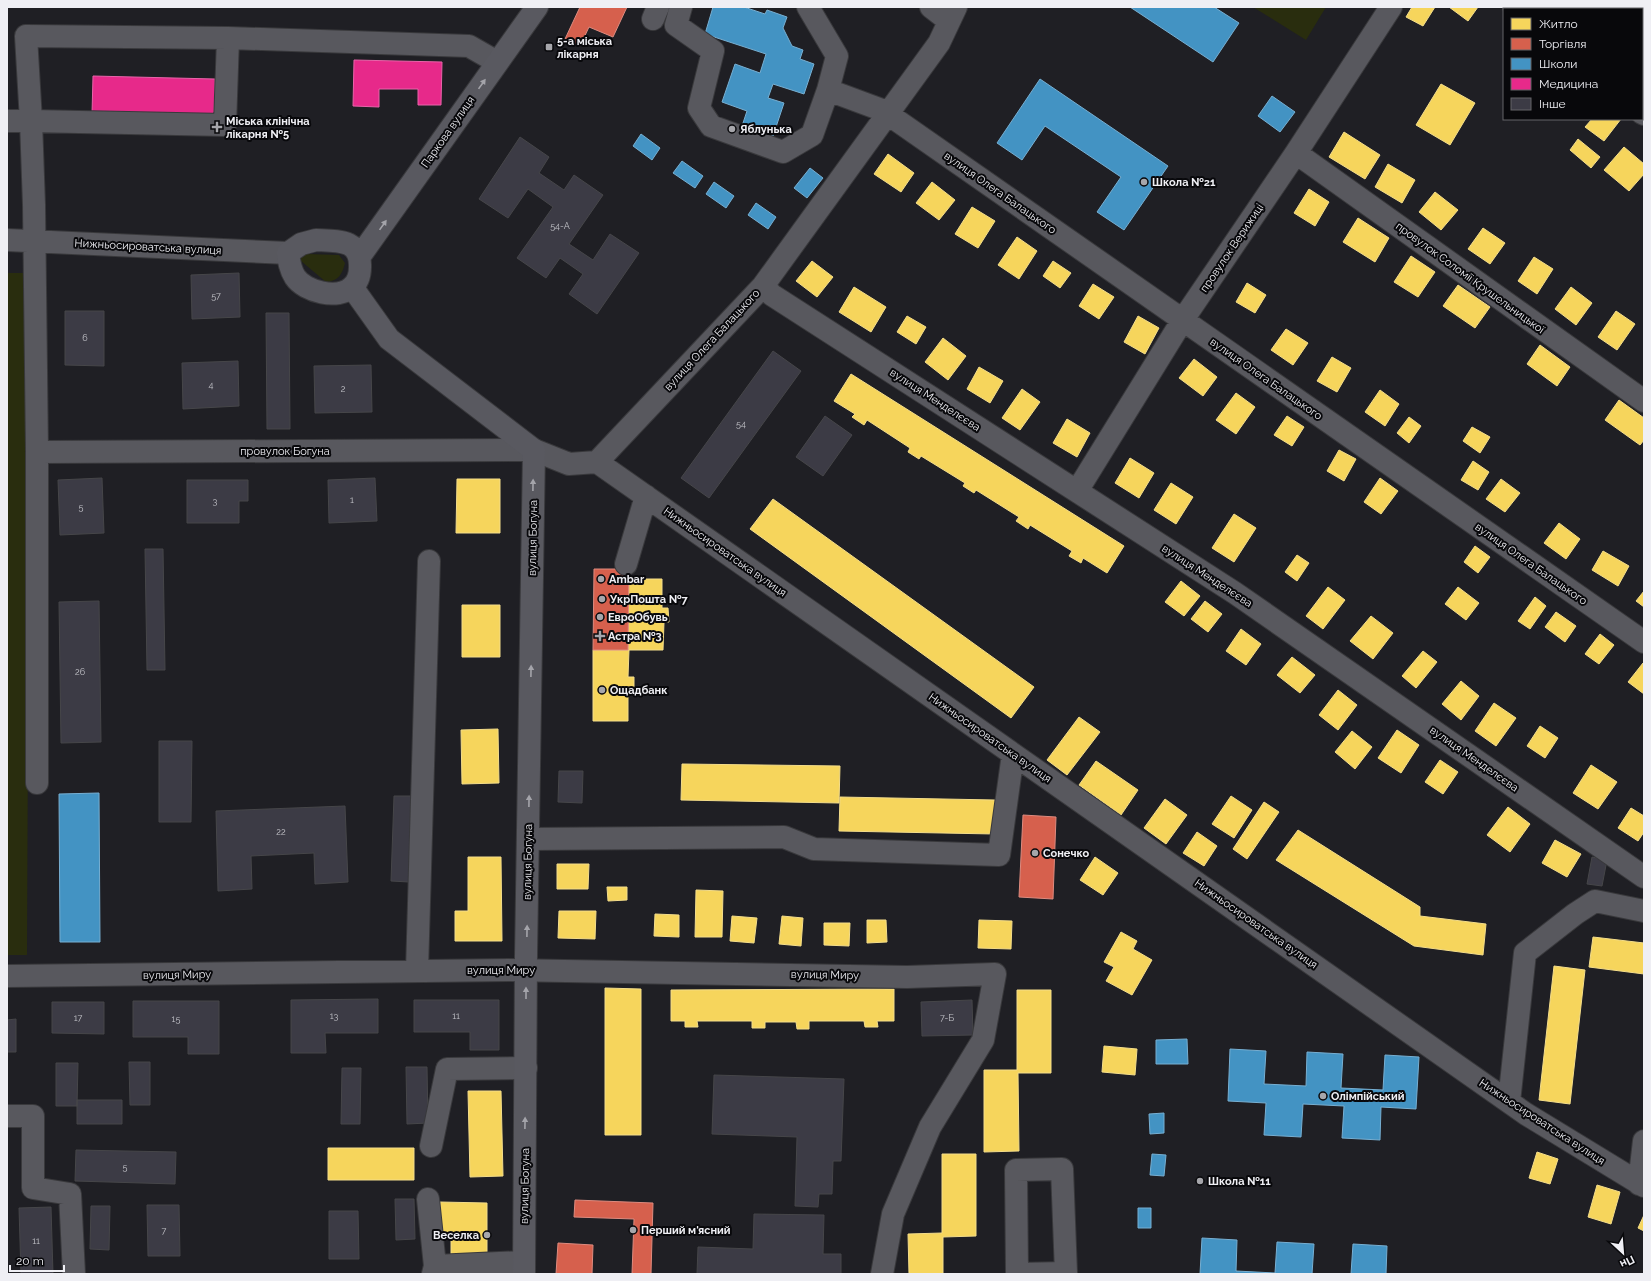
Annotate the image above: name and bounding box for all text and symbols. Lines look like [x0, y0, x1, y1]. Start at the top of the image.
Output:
legend [1503, 8, 1643, 120]
text: Житло [1539, 17, 1578, 31]
place label: 5-а міська лікарня [557, 35, 612, 61]
text: Торгівля [1539, 37, 1586, 51]
marker: 5-а міська лікарня [544, 42, 554, 52]
text: Школи [1539, 57, 1577, 71]
text: Медицина [1539, 77, 1598, 91]
one-way arrow [478, 79, 486, 89]
street label: Паркова вулиця [419, 94, 477, 170]
text: Інше [1539, 97, 1566, 111]
place label: Міська клінічна лікарня №5 [226, 115, 310, 141]
marker: Міська клінічна лікарня №5 [211, 121, 223, 133]
place label: Яблунька [740, 123, 792, 136]
marker: Яблунька [727, 124, 737, 134]
street label: вулиця Олега Балацького [941, 149, 1059, 237]
place label: Школа №21 [1152, 176, 1216, 189]
marker: Школа №21 [1139, 177, 1149, 187]
street label: провулок Верижиці [1198, 201, 1266, 295]
one-way arrow [379, 219, 387, 230]
street label: провулок Соломії Крушельницької [1393, 220, 1547, 337]
house number: 54-А [550, 221, 570, 231]
street label: Нижньосироватська вулиця [74, 237, 222, 257]
street label: вулиця Олега Балацького [662, 286, 763, 393]
house number: 57 [211, 291, 221, 301]
house number: 6 [82, 333, 88, 343]
street label: вулиця Олега Балацького [1207, 335, 1325, 423]
street label: вулиця Менделєєва [887, 366, 983, 434]
house number: 4 [209, 380, 214, 390]
house number: 2 [341, 384, 346, 394]
house number: 54 [736, 419, 746, 429]
street label: провулок Богуна [240, 445, 330, 458]
one-way arrow [530, 479, 537, 491]
house number: 1 [350, 495, 354, 505]
house number: 3 [213, 496, 218, 506]
street label: вулиця Богуна [526, 500, 540, 576]
house number: 5 [79, 502, 84, 512]
street label: Нижньосироватська вулиця [661, 504, 789, 600]
street label: вулиця Олега Балацького [1472, 520, 1590, 608]
street label: вулиця Менделєєва [1159, 542, 1255, 610]
place label: Ambar [609, 573, 645, 586]
marker: Ambar [596, 574, 606, 584]
place label: УкрПошта №7 [609, 593, 688, 606]
marker: УкрПошта №7 [597, 594, 607, 604]
place label: ЕвроОбувь [608, 611, 668, 624]
marker: ЕвроОбувь [595, 612, 605, 622]
place label: Астра №3 [608, 630, 662, 643]
marker: Астра №3 [595, 631, 605, 641]
one-way arrow [527, 665, 534, 677]
house number: 26 [75, 667, 86, 677]
place label: Ощадбанк [610, 684, 668, 697]
marker: Ощадбанк [597, 685, 607, 695]
street label: Нижньосироватська вулиця [926, 690, 1054, 786]
street label: вулиця Менделєєва [1427, 724, 1521, 794]
one-way arrow [525, 795, 532, 807]
street label: вулиця Богуна [521, 824, 535, 900]
house number: 22 [276, 827, 286, 837]
place label: Сонечко [1043, 847, 1089, 860]
marker: Сонечко [1030, 848, 1040, 858]
street label: Нижньосироватська вулиця [1192, 876, 1320, 972]
one-way arrow [523, 925, 530, 937]
street label: вулиця Миру [467, 964, 535, 977]
street label: вулиця Миру [143, 968, 211, 982]
street label: вулиця Миру [791, 968, 859, 982]
one-way arrow [523, 986, 529, 999]
house number: 13 [330, 1011, 339, 1021]
house number: 11 [452, 1011, 460, 1021]
house number: 17 [74, 1013, 82, 1023]
house number: 7-Б [940, 1013, 954, 1023]
house number: 15 [172, 1014, 180, 1024]
street label: Нижньосироватська вулиця [1477, 1076, 1607, 1168]
place label: Олімпійський [1331, 1090, 1405, 1103]
marker: Олімпійський [1318, 1091, 1328, 1101]
one-way arrow [522, 1116, 528, 1129]
street label: вулиця Богуна [518, 1148, 532, 1224]
house number: 5 [123, 1162, 128, 1172]
place label: Школа №11 [1208, 1175, 1271, 1188]
marker: Школа №11 [1195, 1176, 1205, 1186]
place label: Перший м'ясний [641, 1224, 731, 1237]
marker: Перший м'ясний [628, 1225, 638, 1235]
house number: 7 [162, 1226, 167, 1236]
place label: Веселка [433, 1229, 479, 1242]
marker: Веселка [482, 1230, 492, 1240]
north arrow [1603, 1233, 1643, 1273]
house number: 11 [32, 1236, 40, 1246]
scale bar [10, 1247, 64, 1273]
text: Пн [1618, 1252, 1637, 1271]
text: 20 m [16, 1254, 44, 1268]

